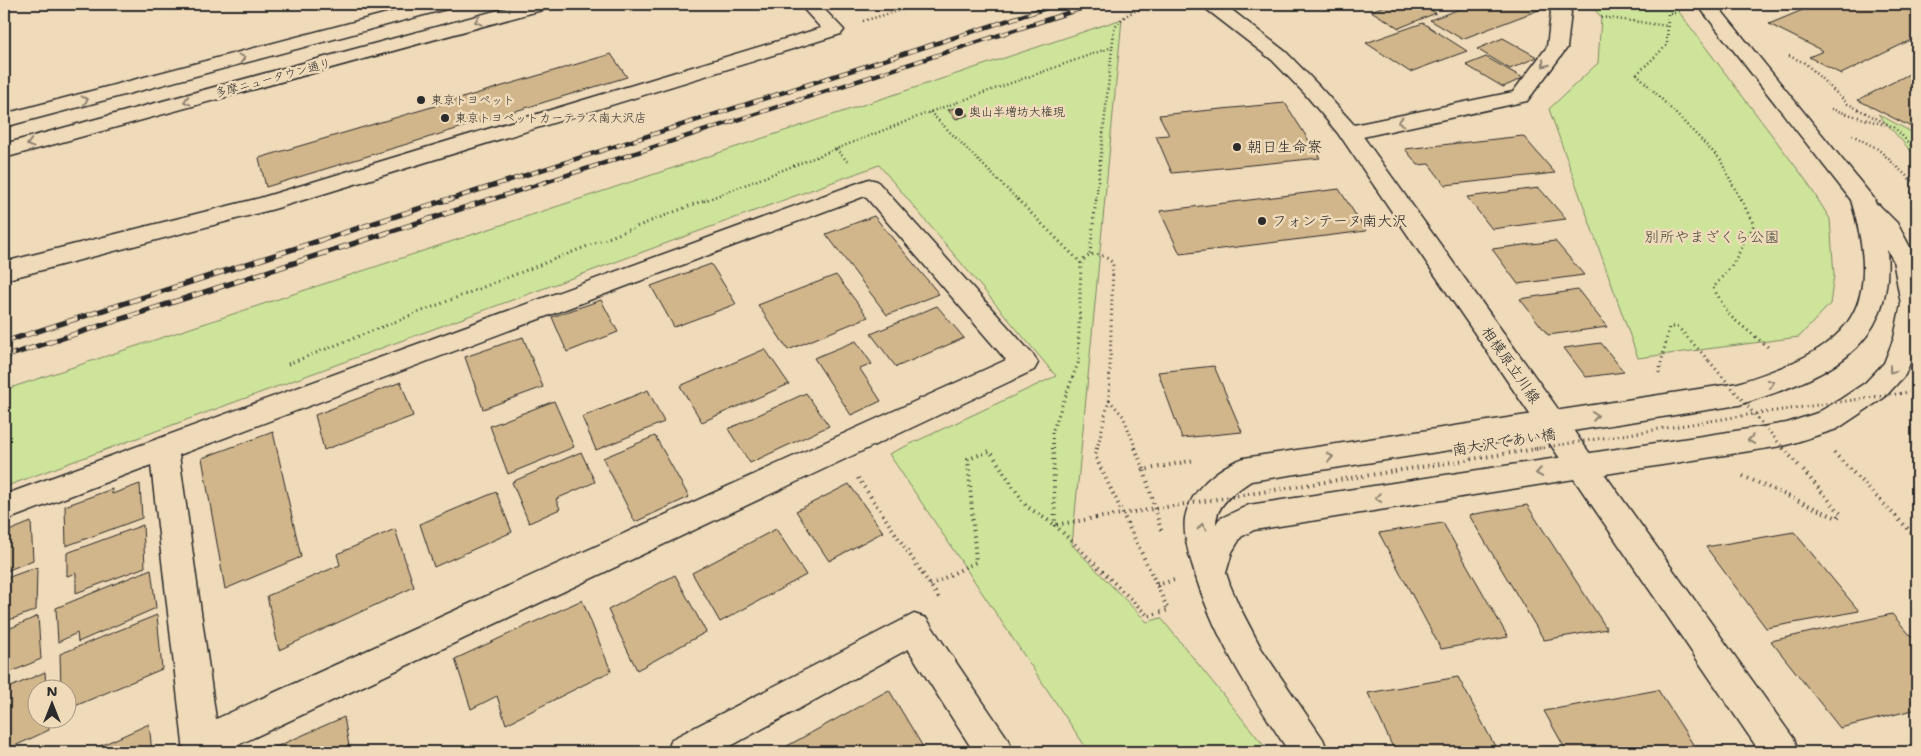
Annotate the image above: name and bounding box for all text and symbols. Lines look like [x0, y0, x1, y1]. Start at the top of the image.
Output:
one-way arrow [475, 16, 483, 26]
one-way arrow [237, 53, 245, 63]
street label: 多摩ニュータウン通り [213, 55, 333, 101]
one-way arrow [1543, 58, 1551, 67]
place label: 東京トヨペット [431, 92, 515, 108]
marker: 東京トヨペット [415, 94, 427, 106]
one-way arrow [80, 95, 88, 105]
one-way arrow [183, 96, 191, 106]
place label: 奥山半増坊大権現 [969, 104, 1065, 120]
marker: 奥山半増坊大権現 [953, 106, 965, 118]
place label: 東京トヨペットカーテラス南大沢店 [455, 110, 647, 126]
marker: 東京トヨペットカーテラス南大沢店 [439, 112, 451, 124]
one-way arrow [1397, 116, 1406, 126]
place label: 朝日生命寮 [1247, 137, 1322, 157]
one-way arrow [26, 139, 34, 149]
marker: 朝日生命寮 [1231, 141, 1243, 153]
place label: フォンテーヌ南大沢 [1272, 211, 1407, 231]
marker: フォンテーヌ南大沢 [1256, 215, 1268, 227]
park label: 別所やまざくら公園 [1644, 227, 1780, 247]
street label: 相模原立川線 [1477, 322, 1545, 408]
one-way arrow [1889, 364, 1898, 374]
one-way arrow [1766, 379, 1775, 389]
one-way arrow [1591, 411, 1599, 422]
street label: 南大沢であい橋 [1451, 424, 1557, 460]
one-way arrow [1747, 434, 1755, 445]
one-way arrow [1327, 452, 1335, 463]
one-way arrow [1534, 468, 1543, 478]
one-way arrow [1374, 492, 1382, 503]
one-way arrow [1196, 523, 1207, 531]
north arrow [28, 678, 78, 728]
text: N [46, 682, 58, 700]

